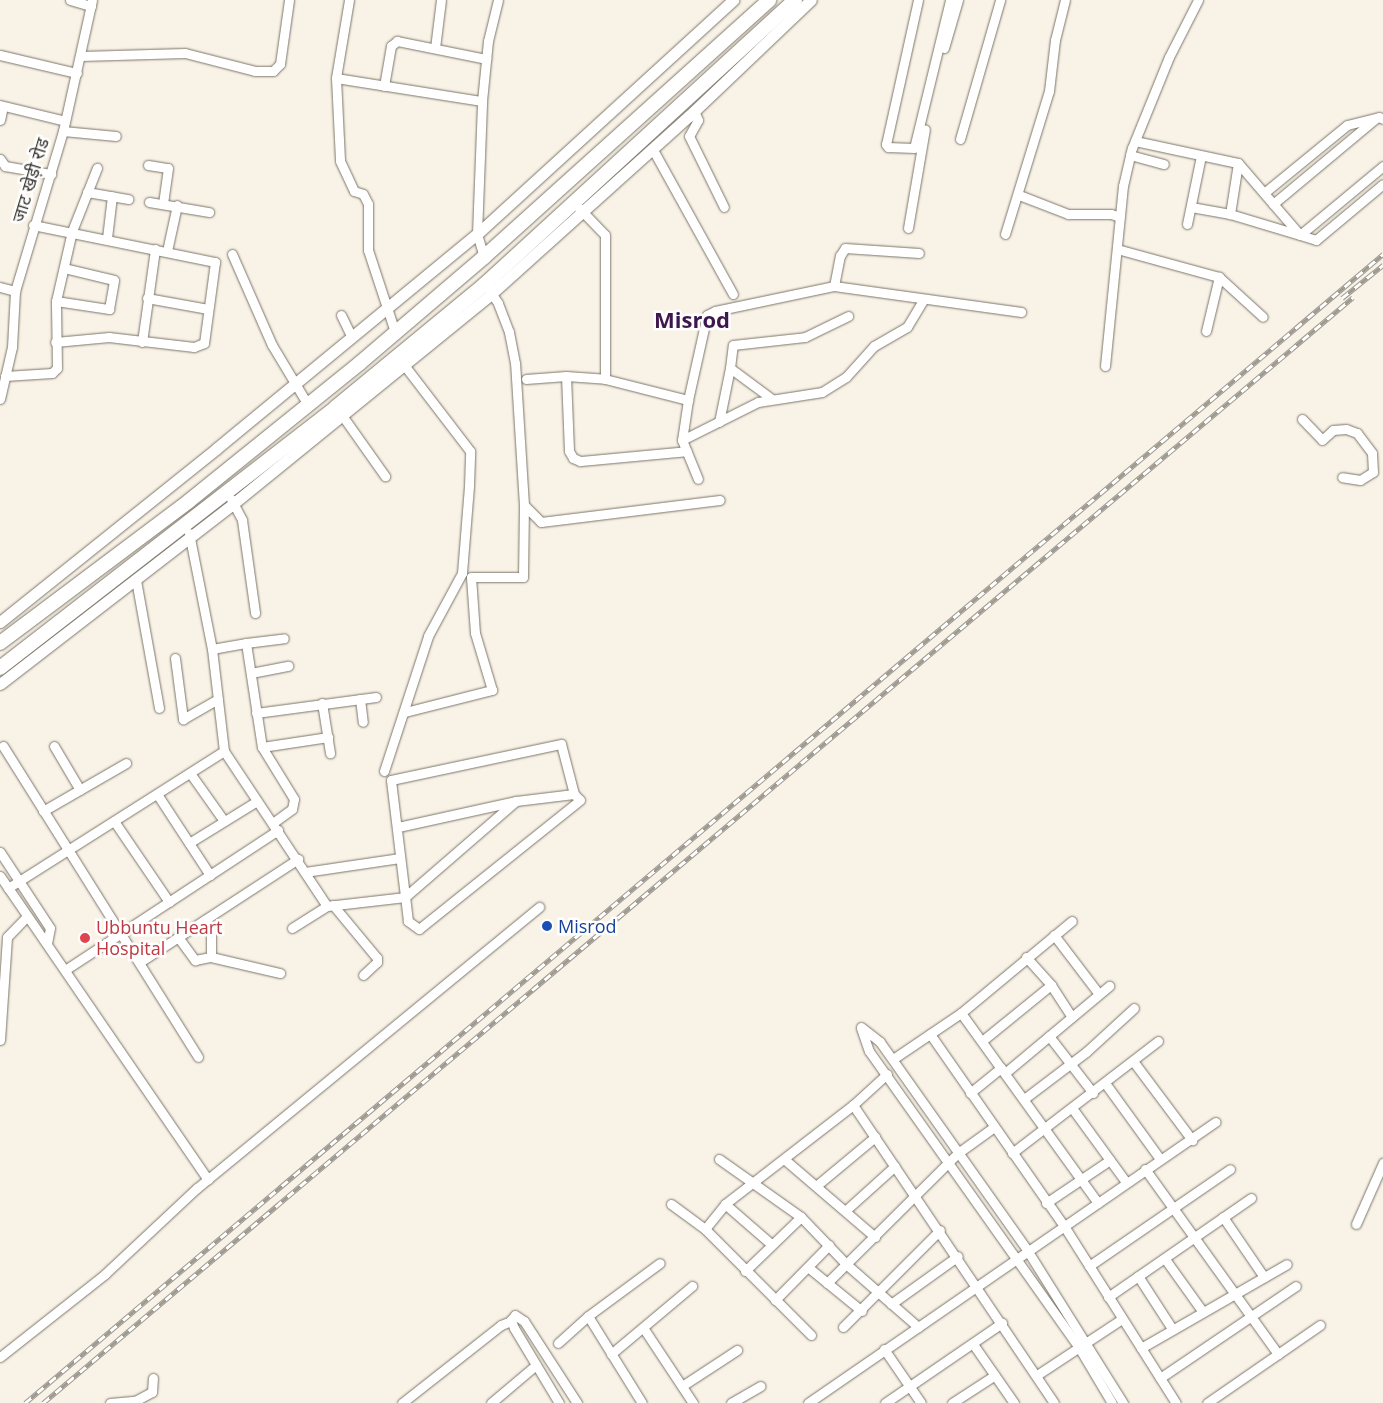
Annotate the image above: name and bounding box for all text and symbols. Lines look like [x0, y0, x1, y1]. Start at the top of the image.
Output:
street label: जाट खेड़ी रोड [7, 135, 53, 225]
district label: Misrod [654, 307, 730, 333]
place label: Misrod [558, 915, 617, 937]
place label: Ubbuntu Heart Hospital [96, 917, 223, 960]
marker: Misrod [540, 919, 554, 933]
marker: Ubbuntu Heart Hospital [78, 931, 92, 945]

